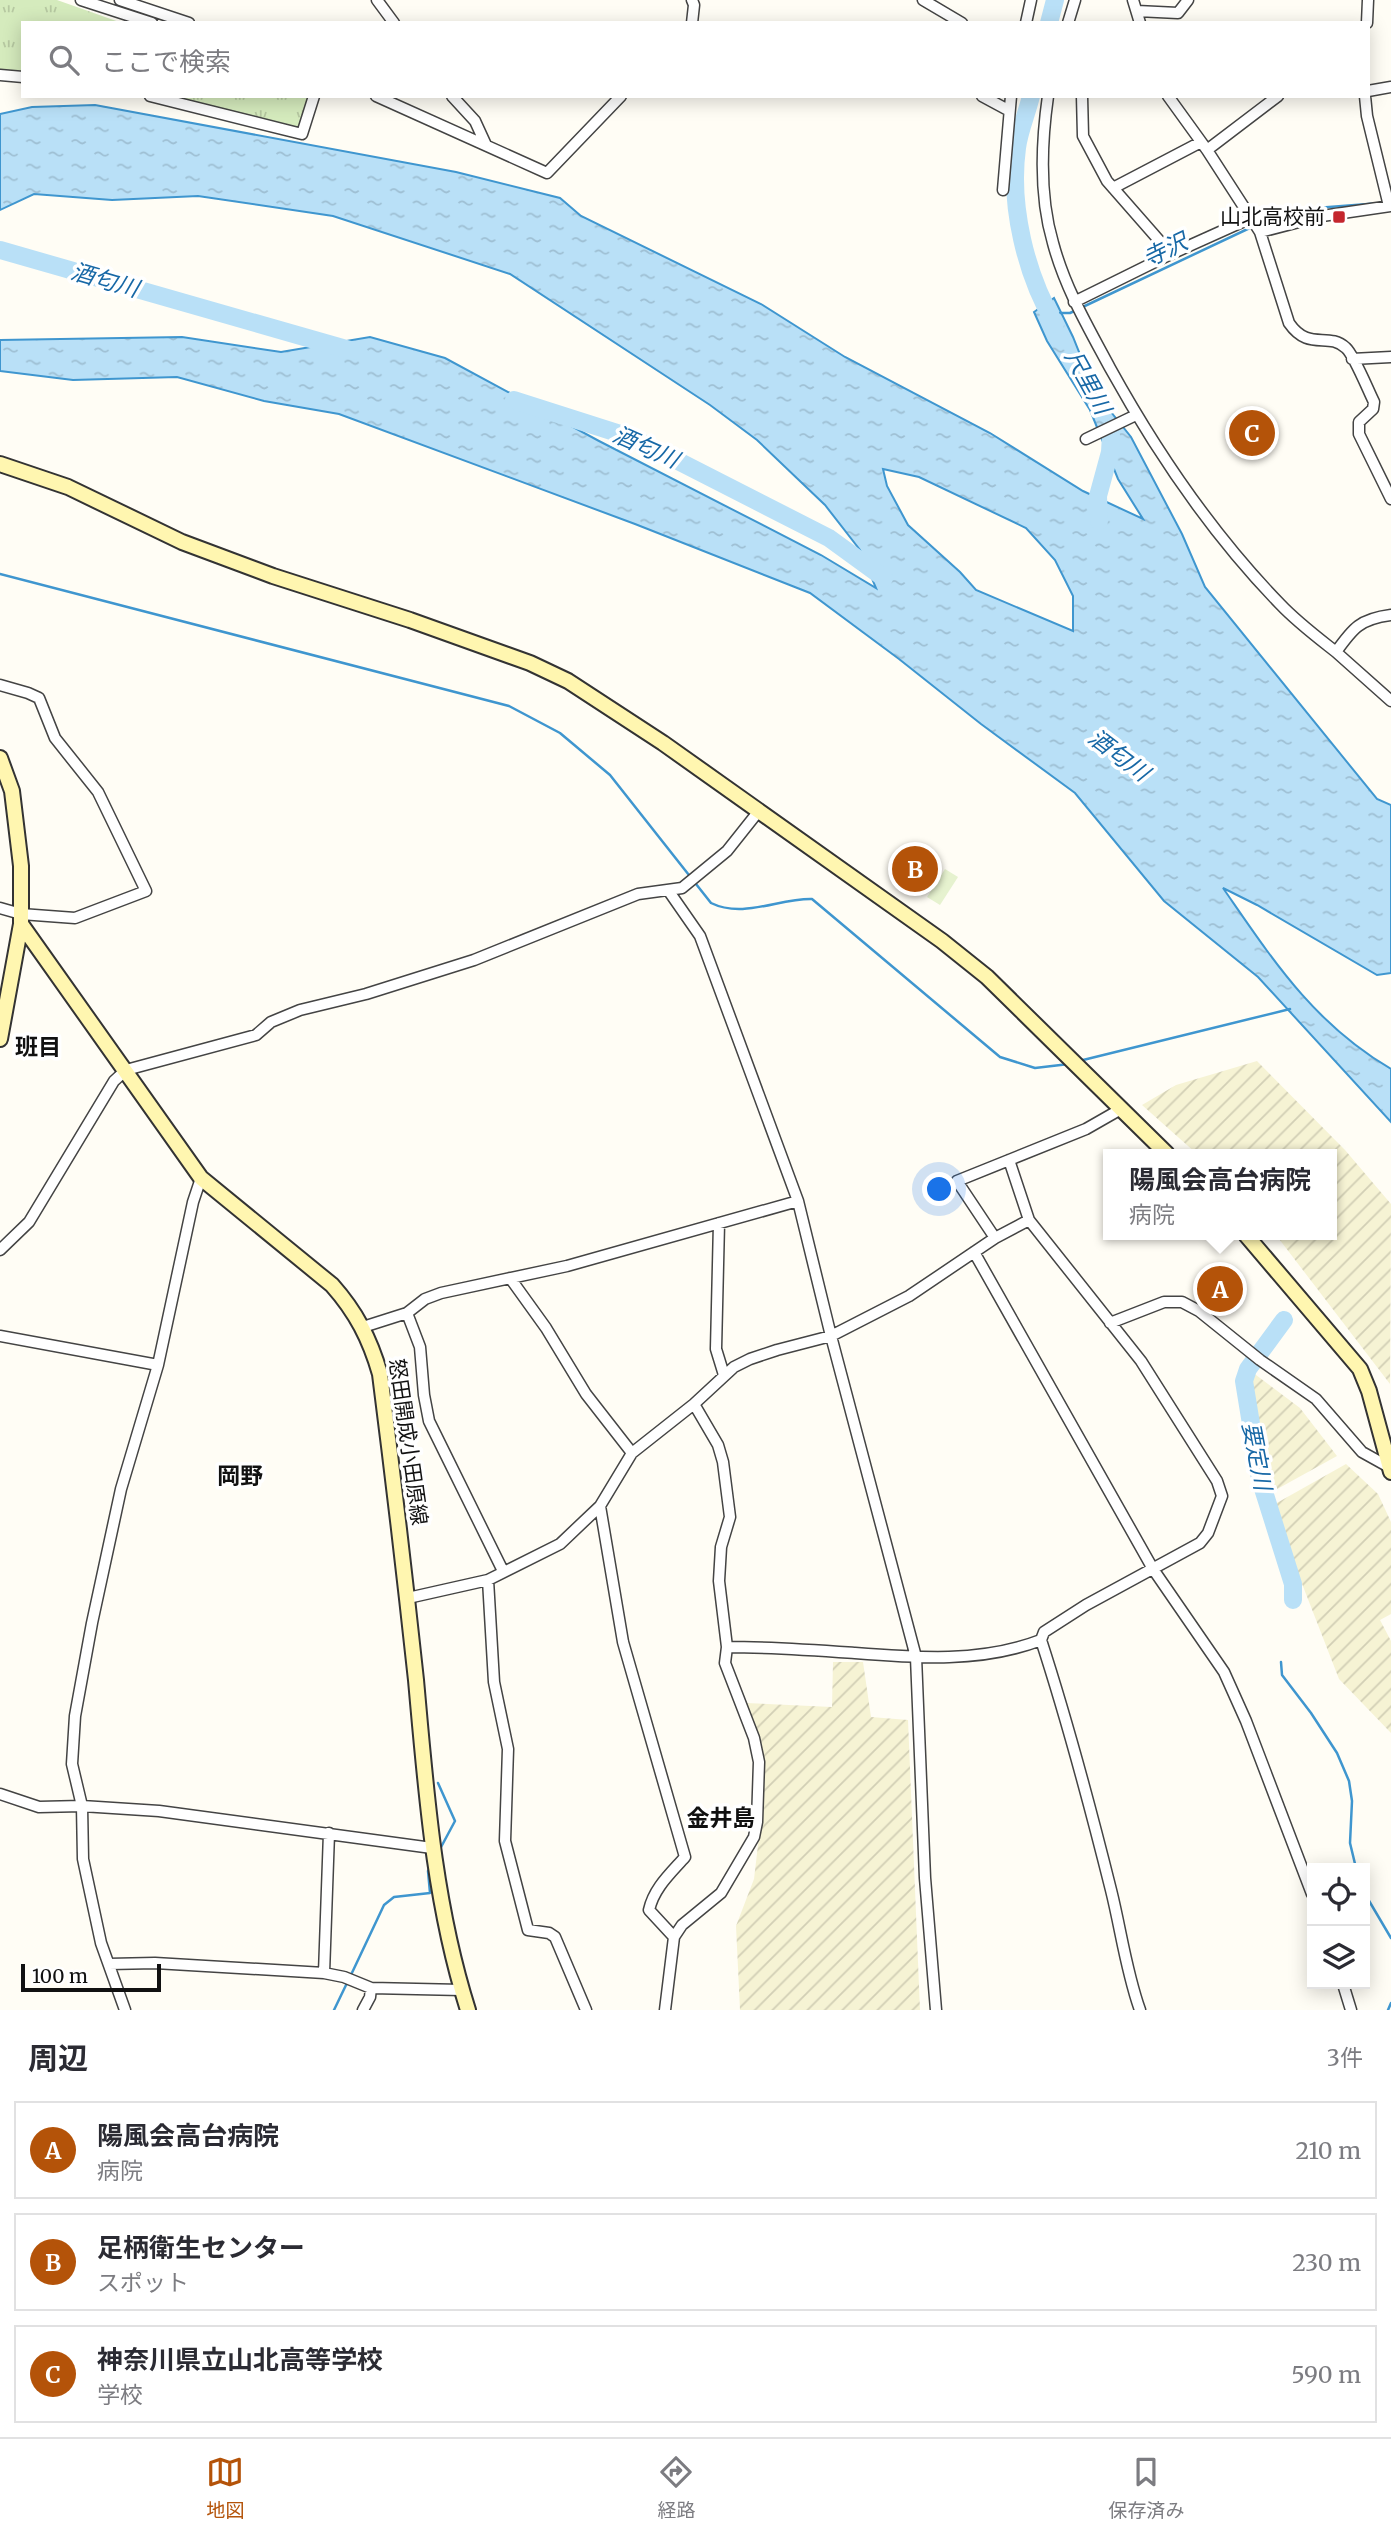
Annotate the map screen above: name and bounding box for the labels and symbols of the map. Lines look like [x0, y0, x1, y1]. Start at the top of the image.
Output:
place label: 山北高校前 [1220, 203, 1325, 230]
marker: 山北高校前 [1331, 209, 1347, 225]
water label: 寺沢 [1138, 225, 1195, 273]
water label: 酒匂川 [68, 256, 145, 304]
water label: 尺里川 [1059, 345, 1119, 422]
pin: C [1229, 407, 1275, 459]
water label: 酒匂川 [609, 419, 686, 475]
water label: 酒匂川 [1083, 722, 1158, 789]
pin: B [892, 843, 938, 895]
district label: 班目 [15, 1032, 61, 1061]
your location [922, 1172, 956, 1206]
pin: A [1197, 1263, 1243, 1315]
street label: 怒田開成小田原線 [383, 1357, 434, 1527]
water label: 要定川 [1237, 1419, 1279, 1495]
district label: 岡野 [217, 1461, 263, 1490]
district label: 金井島 [687, 1803, 756, 1832]
scale bar [21, 1961, 161, 1993]

